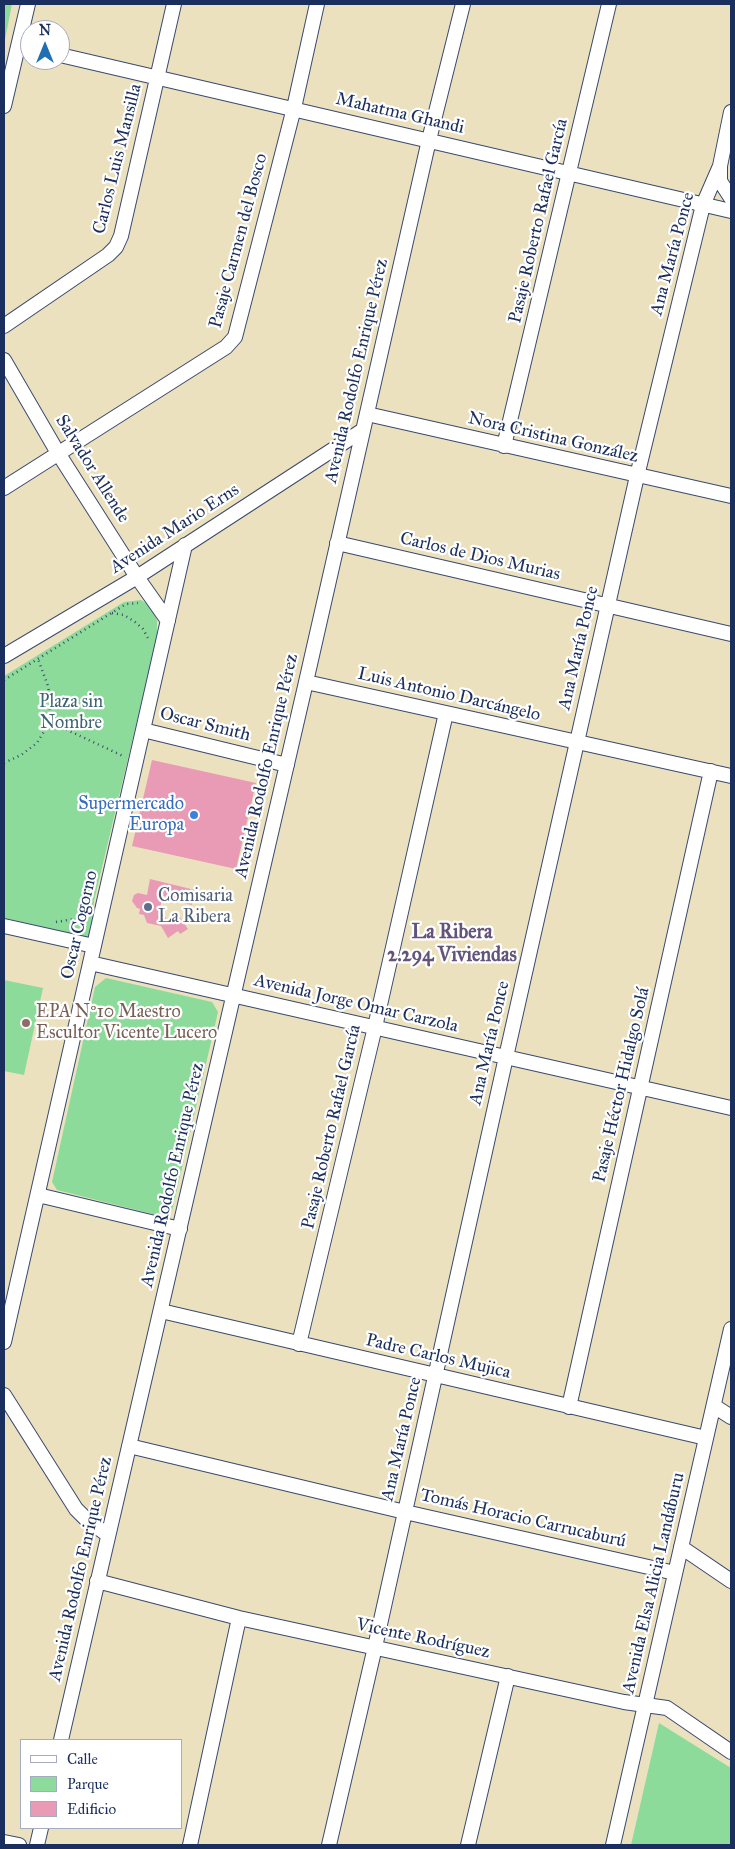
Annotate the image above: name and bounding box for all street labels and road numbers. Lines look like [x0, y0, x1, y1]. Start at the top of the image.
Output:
street label: Carlos Luis Mansilla [89, 82, 147, 236]
street label: Mahatma Ghandi [334, 89, 466, 139]
street label: Pasaje Roberto Rafael García [505, 117, 573, 325]
street label: Pasaje Carmen del Bosco [205, 151, 273, 331]
street label: Ana María Ponce [646, 190, 700, 318]
street label: Avenida Rodolfo Enrique Pérez [321, 257, 393, 485]
street label: Nora Cristina González [466, 408, 640, 468]
street label: Salvador Allende [50, 411, 134, 527]
street label: Avenida Mario Erns [107, 479, 243, 579]
street label: Carlos de Dios Murias [398, 528, 562, 586]
street label: Ana María Ponce [554, 584, 604, 712]
street label: Avenida Rodolfo Enrique Pérez [231, 652, 303, 880]
street label: Luis Antonio Darcángelo [356, 663, 542, 727]
street label: Oscar Smith [157, 703, 253, 747]
street label: Oscar Cogorno [57, 869, 103, 981]
street label: Avenida Jorge Omar Carzola [252, 970, 460, 1038]
street label: Ana María Ponce [465, 979, 515, 1107]
street label: Pasaje Héctor Hidalgo Solá [589, 985, 655, 1185]
street label: Pasaje Roberto Rafael García [298, 1023, 366, 1231]
street label: Avenida Rodolfo Enrique Pérez [137, 1061, 209, 1289]
street label: Padre Carlos Mujica [363, 1330, 513, 1384]
street label: Ana María Ponce [377, 1375, 427, 1503]
street label: Avenida Rodolfo Enrique Pérez [45, 1455, 117, 1683]
street label: Avenida Elsa Alicia Landáburu [618, 1470, 690, 1696]
street label: Tomás Horacio Carrucaburú [418, 1485, 628, 1553]
street label: Vicente Rodríguez [354, 1614, 492, 1664]

